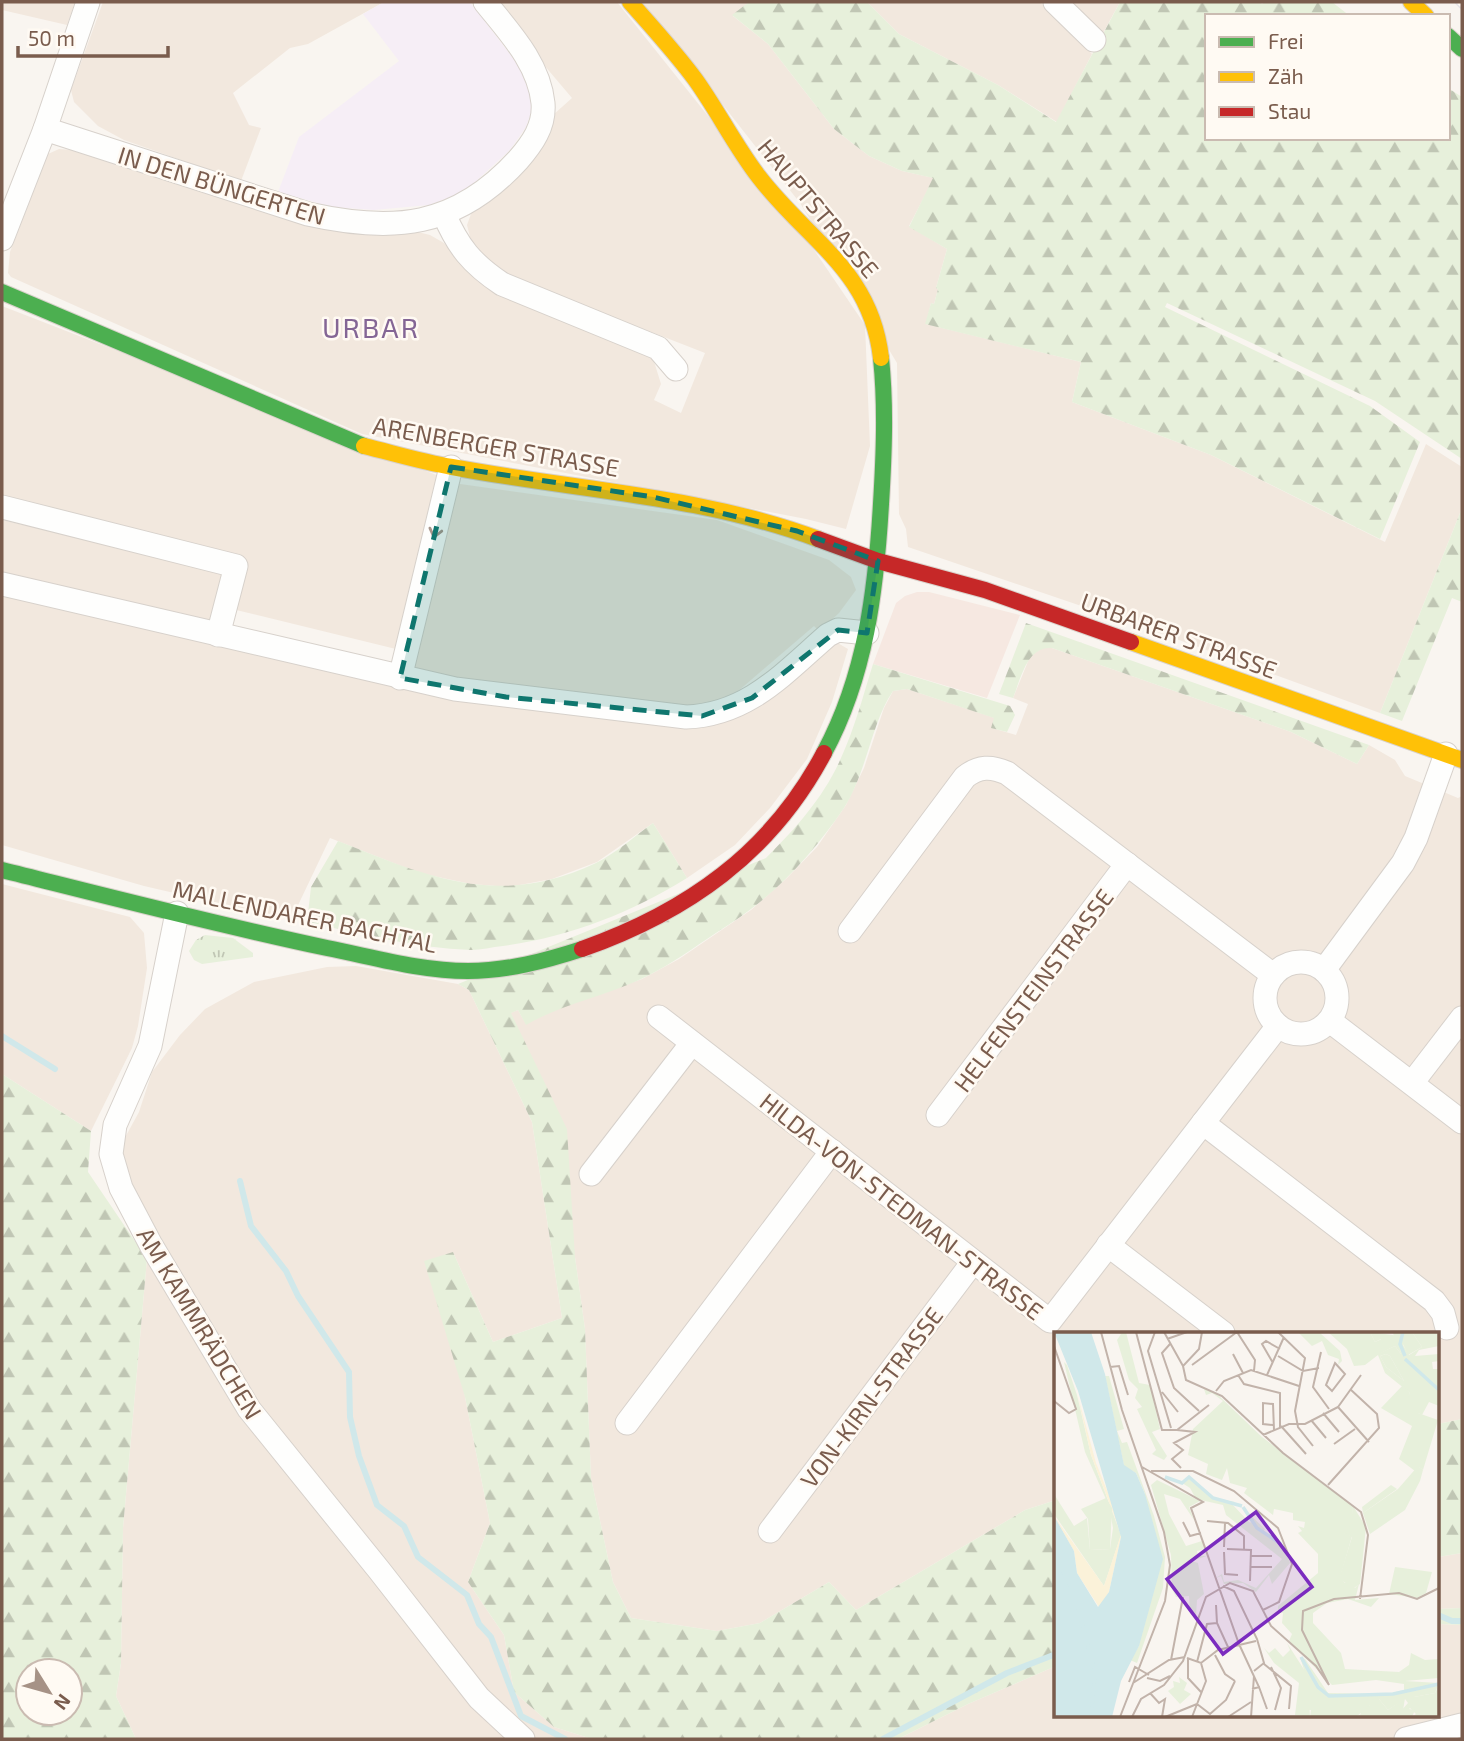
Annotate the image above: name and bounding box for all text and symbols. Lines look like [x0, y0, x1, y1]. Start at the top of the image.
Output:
scale bar [18, 14, 168, 58]
legend [1205, 14, 1450, 140]
text: 50 m [28, 25, 75, 50]
text: Frei [1268, 28, 1304, 53]
text: Zäh [1268, 63, 1304, 88]
text: Stau [1268, 98, 1311, 123]
street label: HAUPTSTRASSE [752, 133, 886, 283]
street label: IN DEN BÜNGERTEN [115, 140, 329, 230]
district label: URBAR [322, 310, 420, 344]
street label: ARENBERGER STRASSE [371, 410, 621, 482]
one-way arrow [429, 527, 443, 539]
street label: URBARER STRASSE [1077, 586, 1281, 684]
street label: MALLENDARER BACHTAL [170, 874, 440, 958]
street label: HELFENSTEINSTRASSE [947, 883, 1119, 1097]
street label: HILDA-VON-STEDMAN-STRASSE [755, 1086, 1049, 1326]
street label: AM KAMMRÄDCHEN [131, 1222, 269, 1424]
street label: VON-KIRN-STRASSE [794, 1301, 948, 1493]
inset map [1054, 1332, 1440, 1716]
north arrow [14, 1657, 84, 1727]
text: N [50, 1690, 76, 1715]

